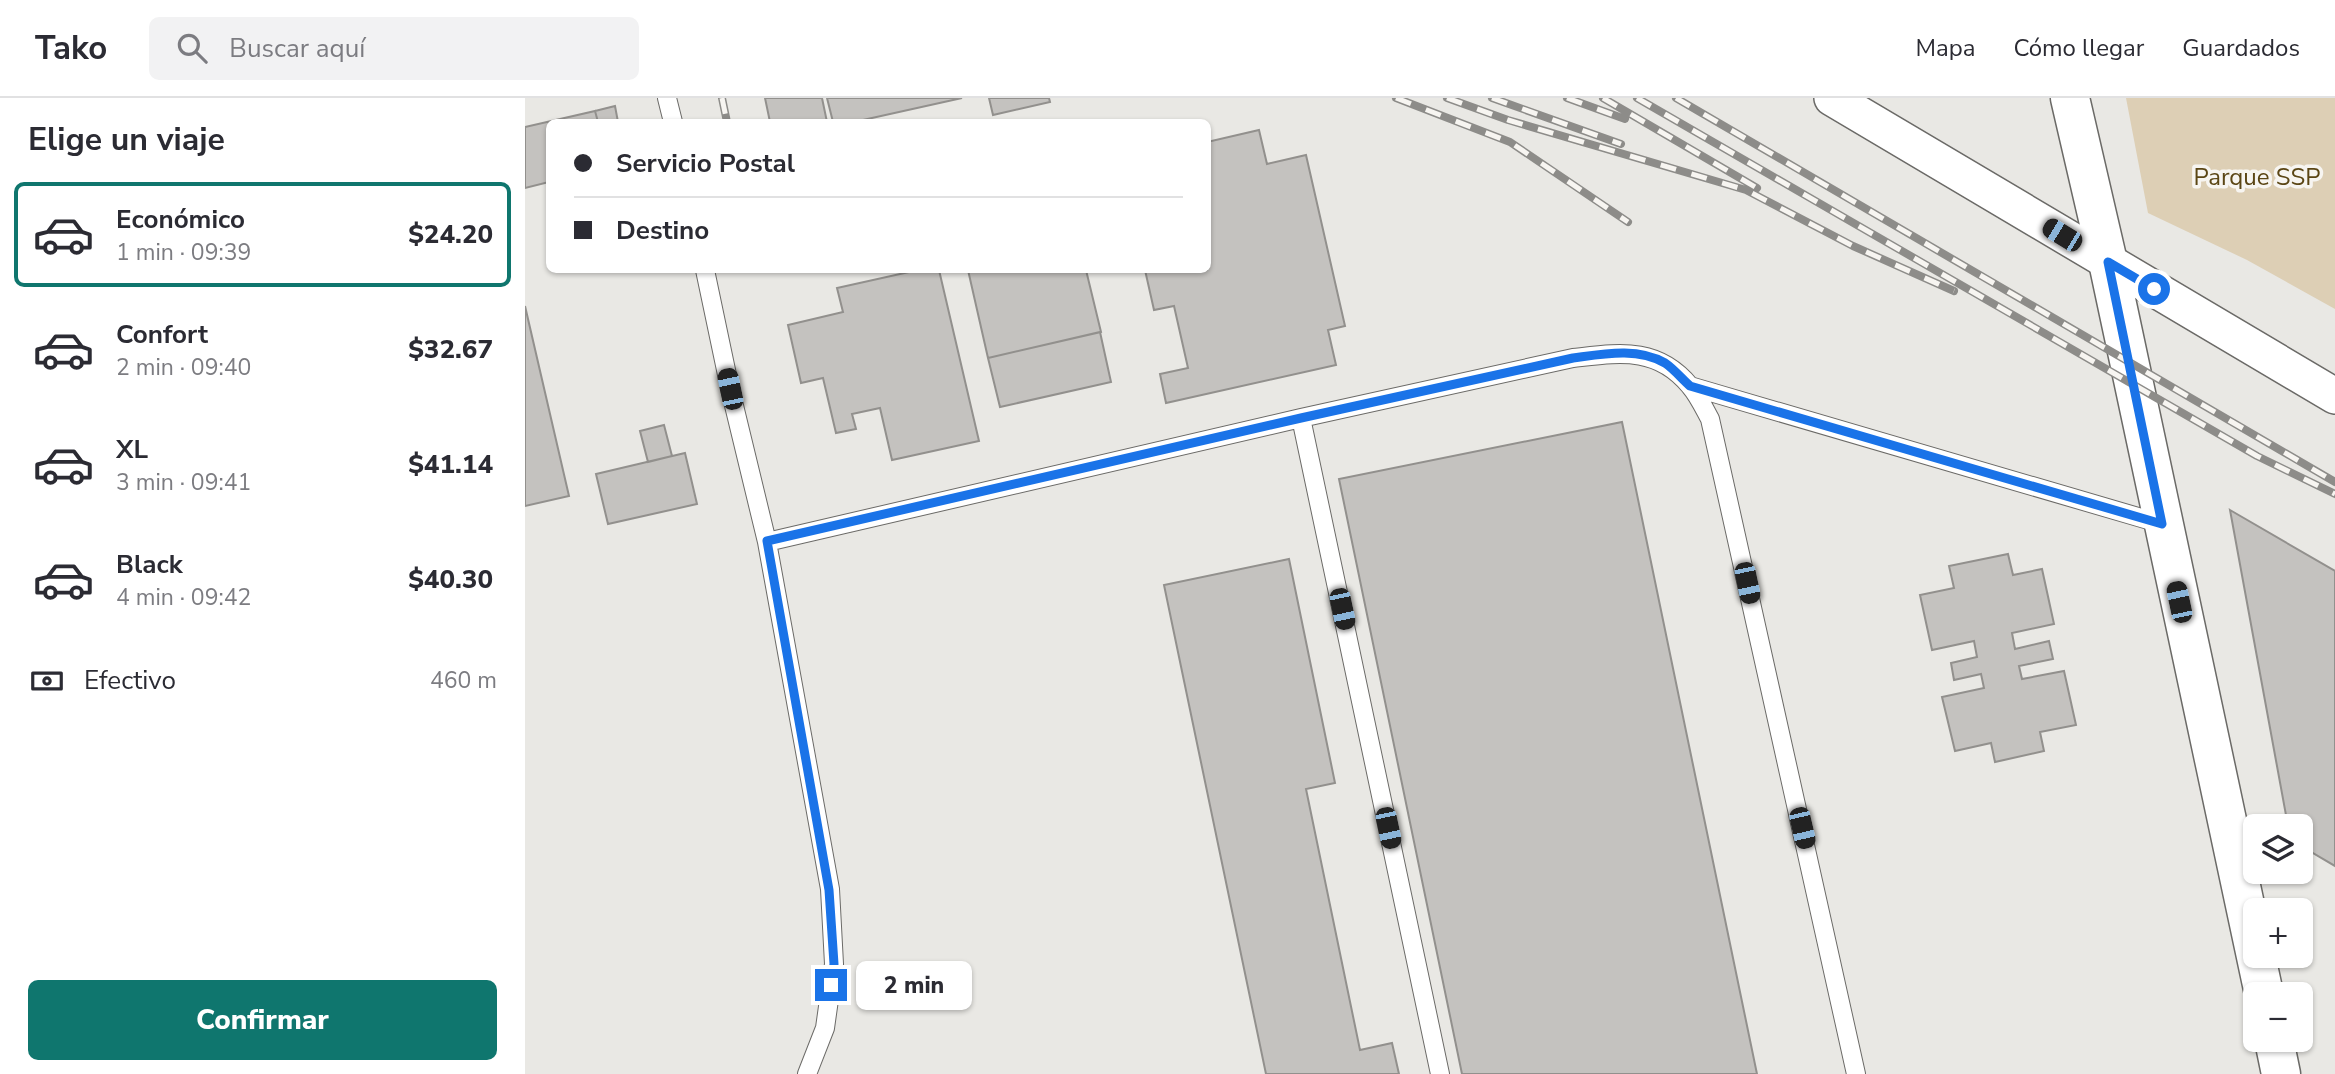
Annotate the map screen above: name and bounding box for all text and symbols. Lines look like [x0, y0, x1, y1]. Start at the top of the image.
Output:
search box [149, 17, 639, 80]
text: Tako [35, 26, 107, 71]
icon: search [173, 29, 211, 67]
text: Buscar aquí [229, 31, 365, 66]
text: Mapa [1915, 32, 1975, 64]
text: Cómo llegar [2013, 32, 2144, 64]
text: Guardados [2182, 32, 2300, 64]
text: Elige un viaje [28, 118, 225, 161]
text: Servicio Postal [616, 146, 795, 181]
park label: Parque SSP [2194, 161, 2320, 193]
text: Económico [116, 202, 245, 237]
icon: car [32, 203, 95, 266]
text: Destino [616, 213, 709, 248]
car [2039, 215, 2086, 255]
text: $24.20 [408, 217, 493, 252]
text: 1 min · 09:39 [116, 237, 251, 268]
route start [2138, 273, 2170, 305]
text: Confort [116, 317, 208, 352]
icon: car [32, 318, 95, 381]
text: $32.67 [408, 332, 493, 367]
text: 2 min · 09:40 [116, 352, 251, 383]
car [716, 366, 745, 412]
text: XL [116, 432, 148, 467]
icon: car [32, 433, 95, 496]
text: $41.14 [408, 447, 493, 482]
text: 3 min · 09:41 [116, 467, 251, 498]
text: Black [116, 547, 183, 582]
icon: car [32, 548, 95, 611]
car [1733, 560, 1762, 606]
text: $40.30 [408, 562, 493, 597]
car [2165, 579, 2194, 625]
text: 4 min · 09:42 [116, 582, 251, 613]
car [1328, 586, 1357, 632]
icon: cash [28, 662, 66, 700]
text: Efectivo [84, 663, 176, 698]
text: 460 m [430, 665, 497, 696]
car [1374, 805, 1403, 851]
car [1788, 805, 1817, 851]
map controls [2243, 814, 2313, 1052]
button: layers [2243, 814, 2313, 884]
button: + [2243, 898, 2313, 968]
callout: 2 min [855, 960, 971, 1010]
route end [815, 969, 847, 1001]
text: 2 min [884, 970, 944, 1001]
button: Confirmar [28, 980, 497, 1060]
button: − [2243, 982, 2313, 1052]

